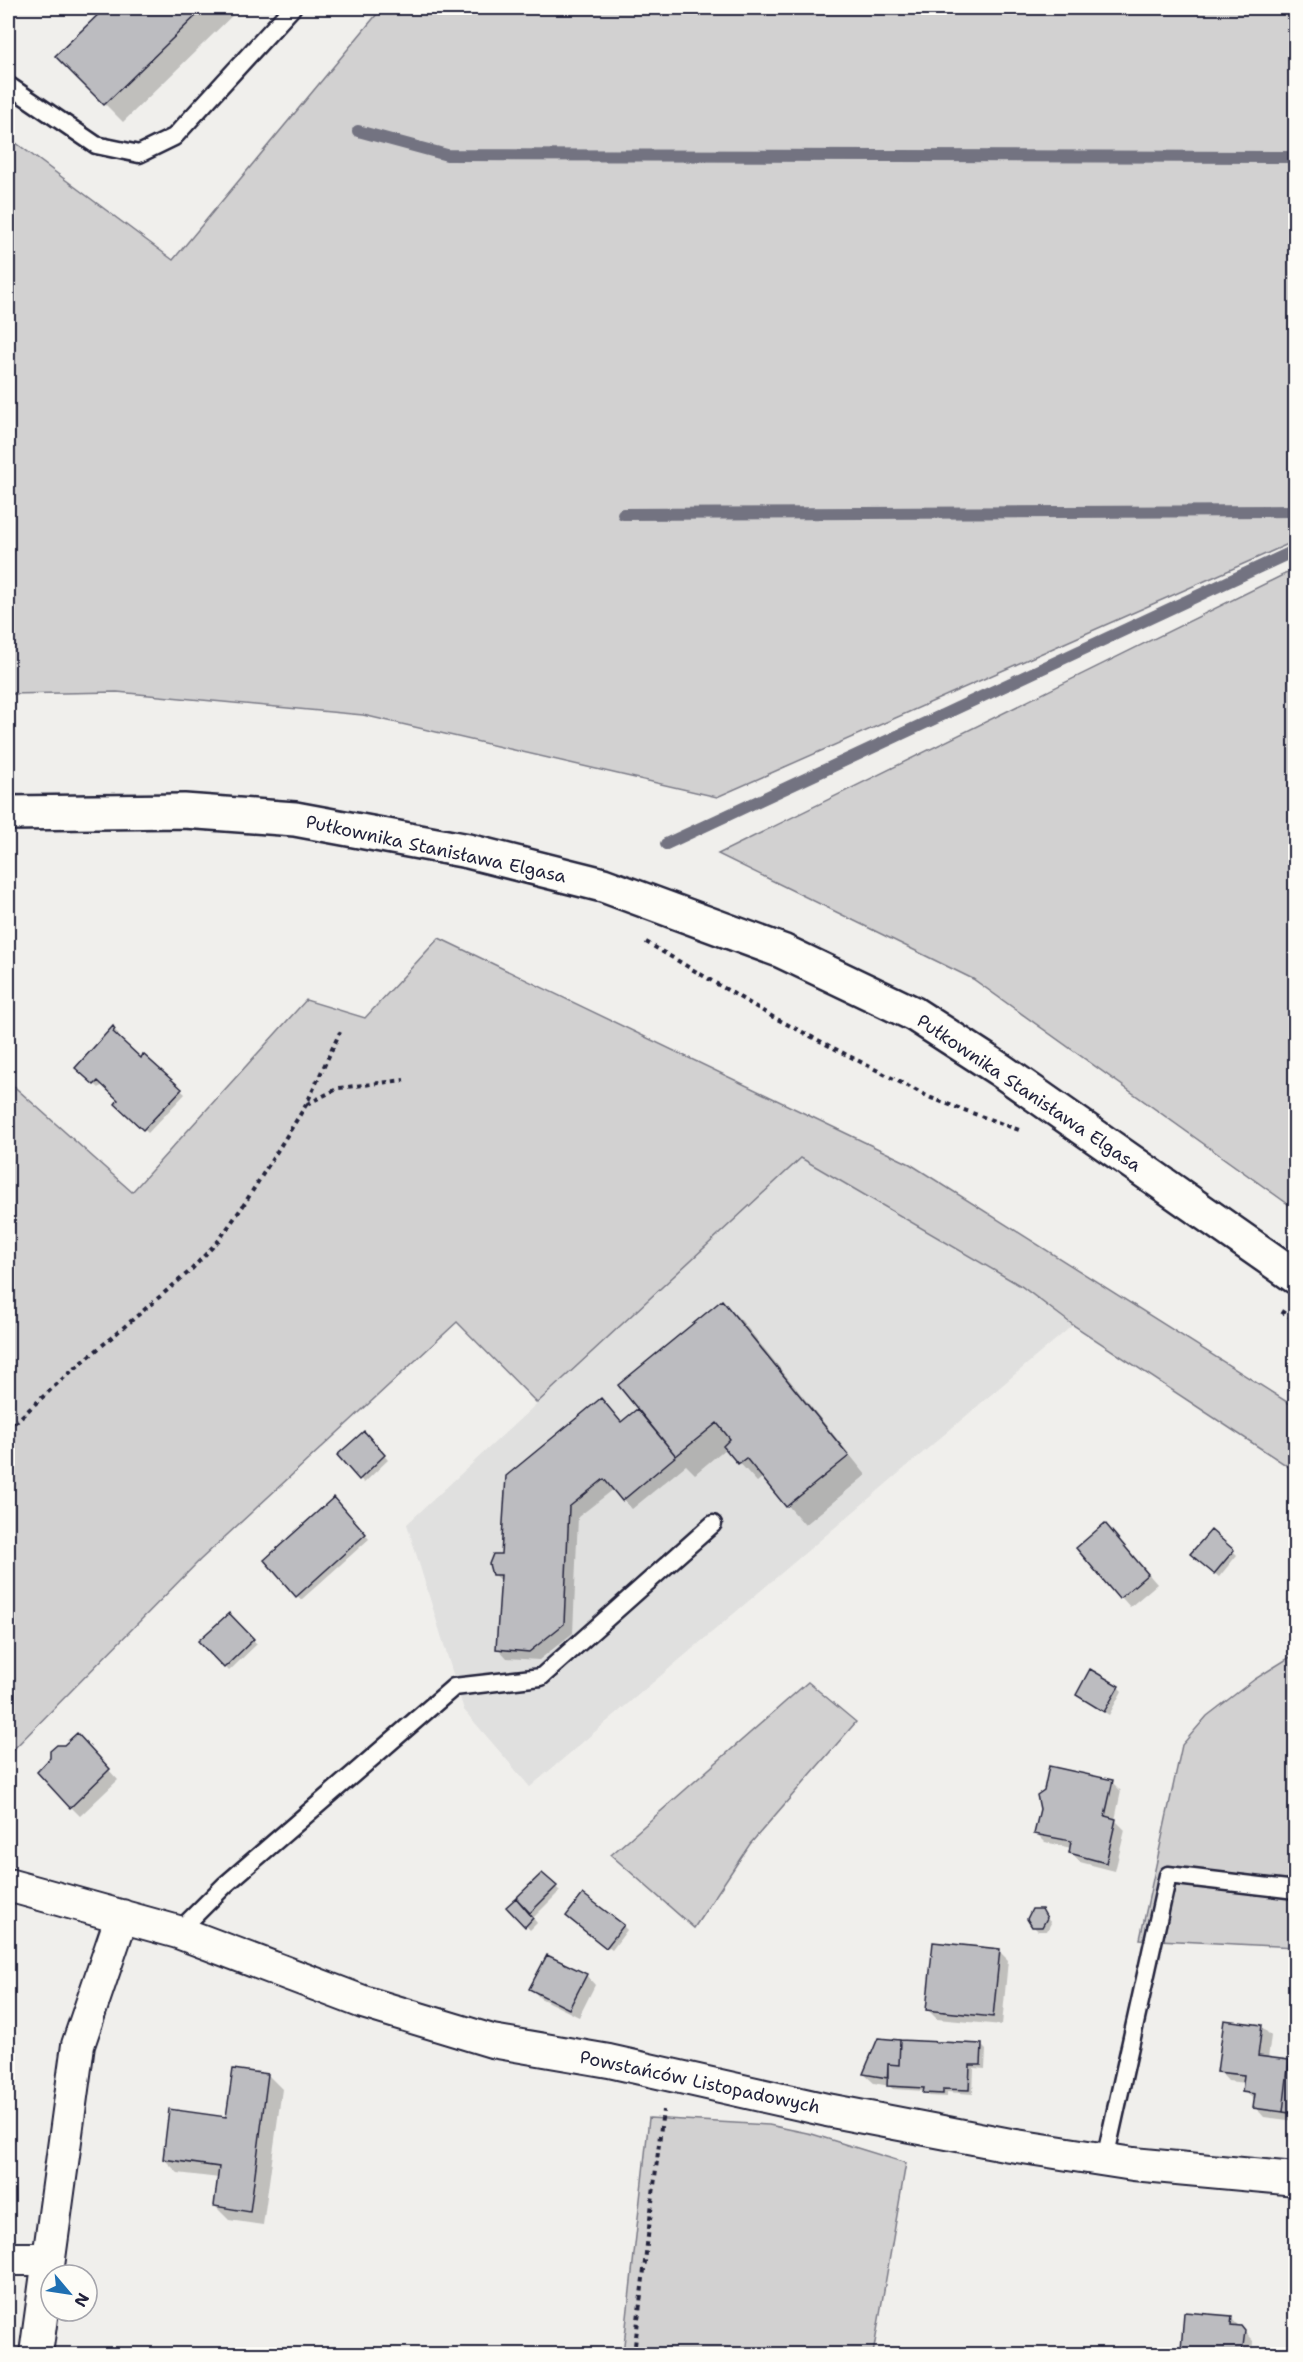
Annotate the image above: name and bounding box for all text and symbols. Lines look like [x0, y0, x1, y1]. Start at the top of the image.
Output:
street label: Pułkownika Stanisława Elgasa [303, 810, 569, 888]
street label: Pułkownika Stanisława Elgasa [912, 1009, 1146, 1177]
street label: Powstańców Listopadowych [578, 2045, 822, 2119]
north arrow [39, 2263, 99, 2323]
text: N [69, 2289, 94, 2311]

